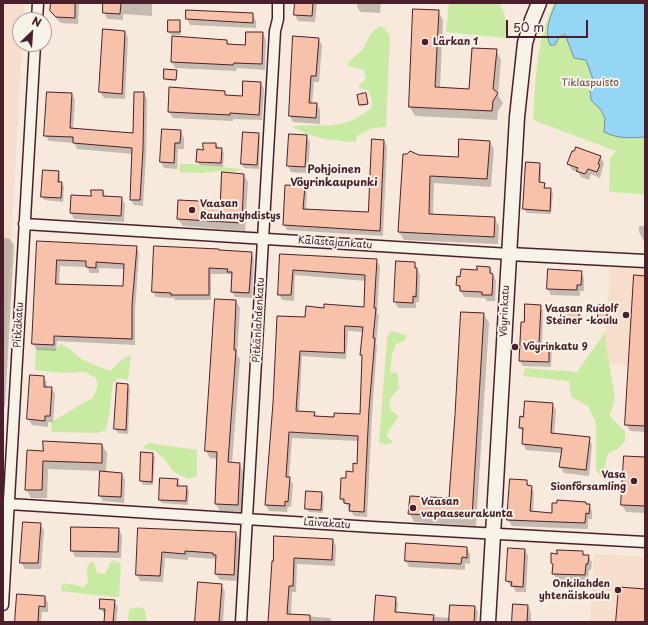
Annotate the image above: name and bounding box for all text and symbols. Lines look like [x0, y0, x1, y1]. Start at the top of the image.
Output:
north arrow [12, 12, 52, 52]
text: N [29, 12, 44, 31]
scale bar [508, 12, 590, 38]
text: 50 m [513, 18, 544, 36]
place label: Lärkan 1 [433, 36, 478, 48]
marker: Lärkan 1 [420, 37, 430, 47]
park label: Tiklaspuisto [561, 77, 619, 89]
district label: Pohjoinen Vöyrinkaupunki [290, 163, 378, 189]
place label: Vaasan Rauhanyhdistys [200, 198, 281, 222]
marker: Vaasan Rauhanyhdistys [187, 205, 197, 215]
street label: Kalastajankatu [297, 234, 373, 252]
street label: Pitkänlahdenkatu [251, 277, 267, 363]
street label: Vöyrinkatu [498, 285, 512, 337]
street label: Pitkäkatu [12, 302, 26, 348]
place label: Vaasan Rudolf Steiner -koulu [545, 303, 618, 326]
marker: Vaasan Rudolf Steiner -koulu [621, 310, 631, 320]
place label: Vöyrinkatu 9 [523, 341, 588, 353]
marker: Vöyrinkatu 9 [510, 342, 520, 352]
place label: Vasa Sionförsamling [551, 469, 626, 492]
marker: Vasa Sionförsamling [629, 476, 639, 486]
place label: Vaasan vapaaseurakunta [421, 496, 513, 520]
marker: Vaasan vapaaseurakunta [408, 503, 418, 513]
street label: Laivakatu [303, 516, 351, 532]
place label: Onkilahden yhtenäiskoulu [539, 578, 610, 602]
marker: Onkilahden yhtenäiskoulu [613, 585, 623, 595]

